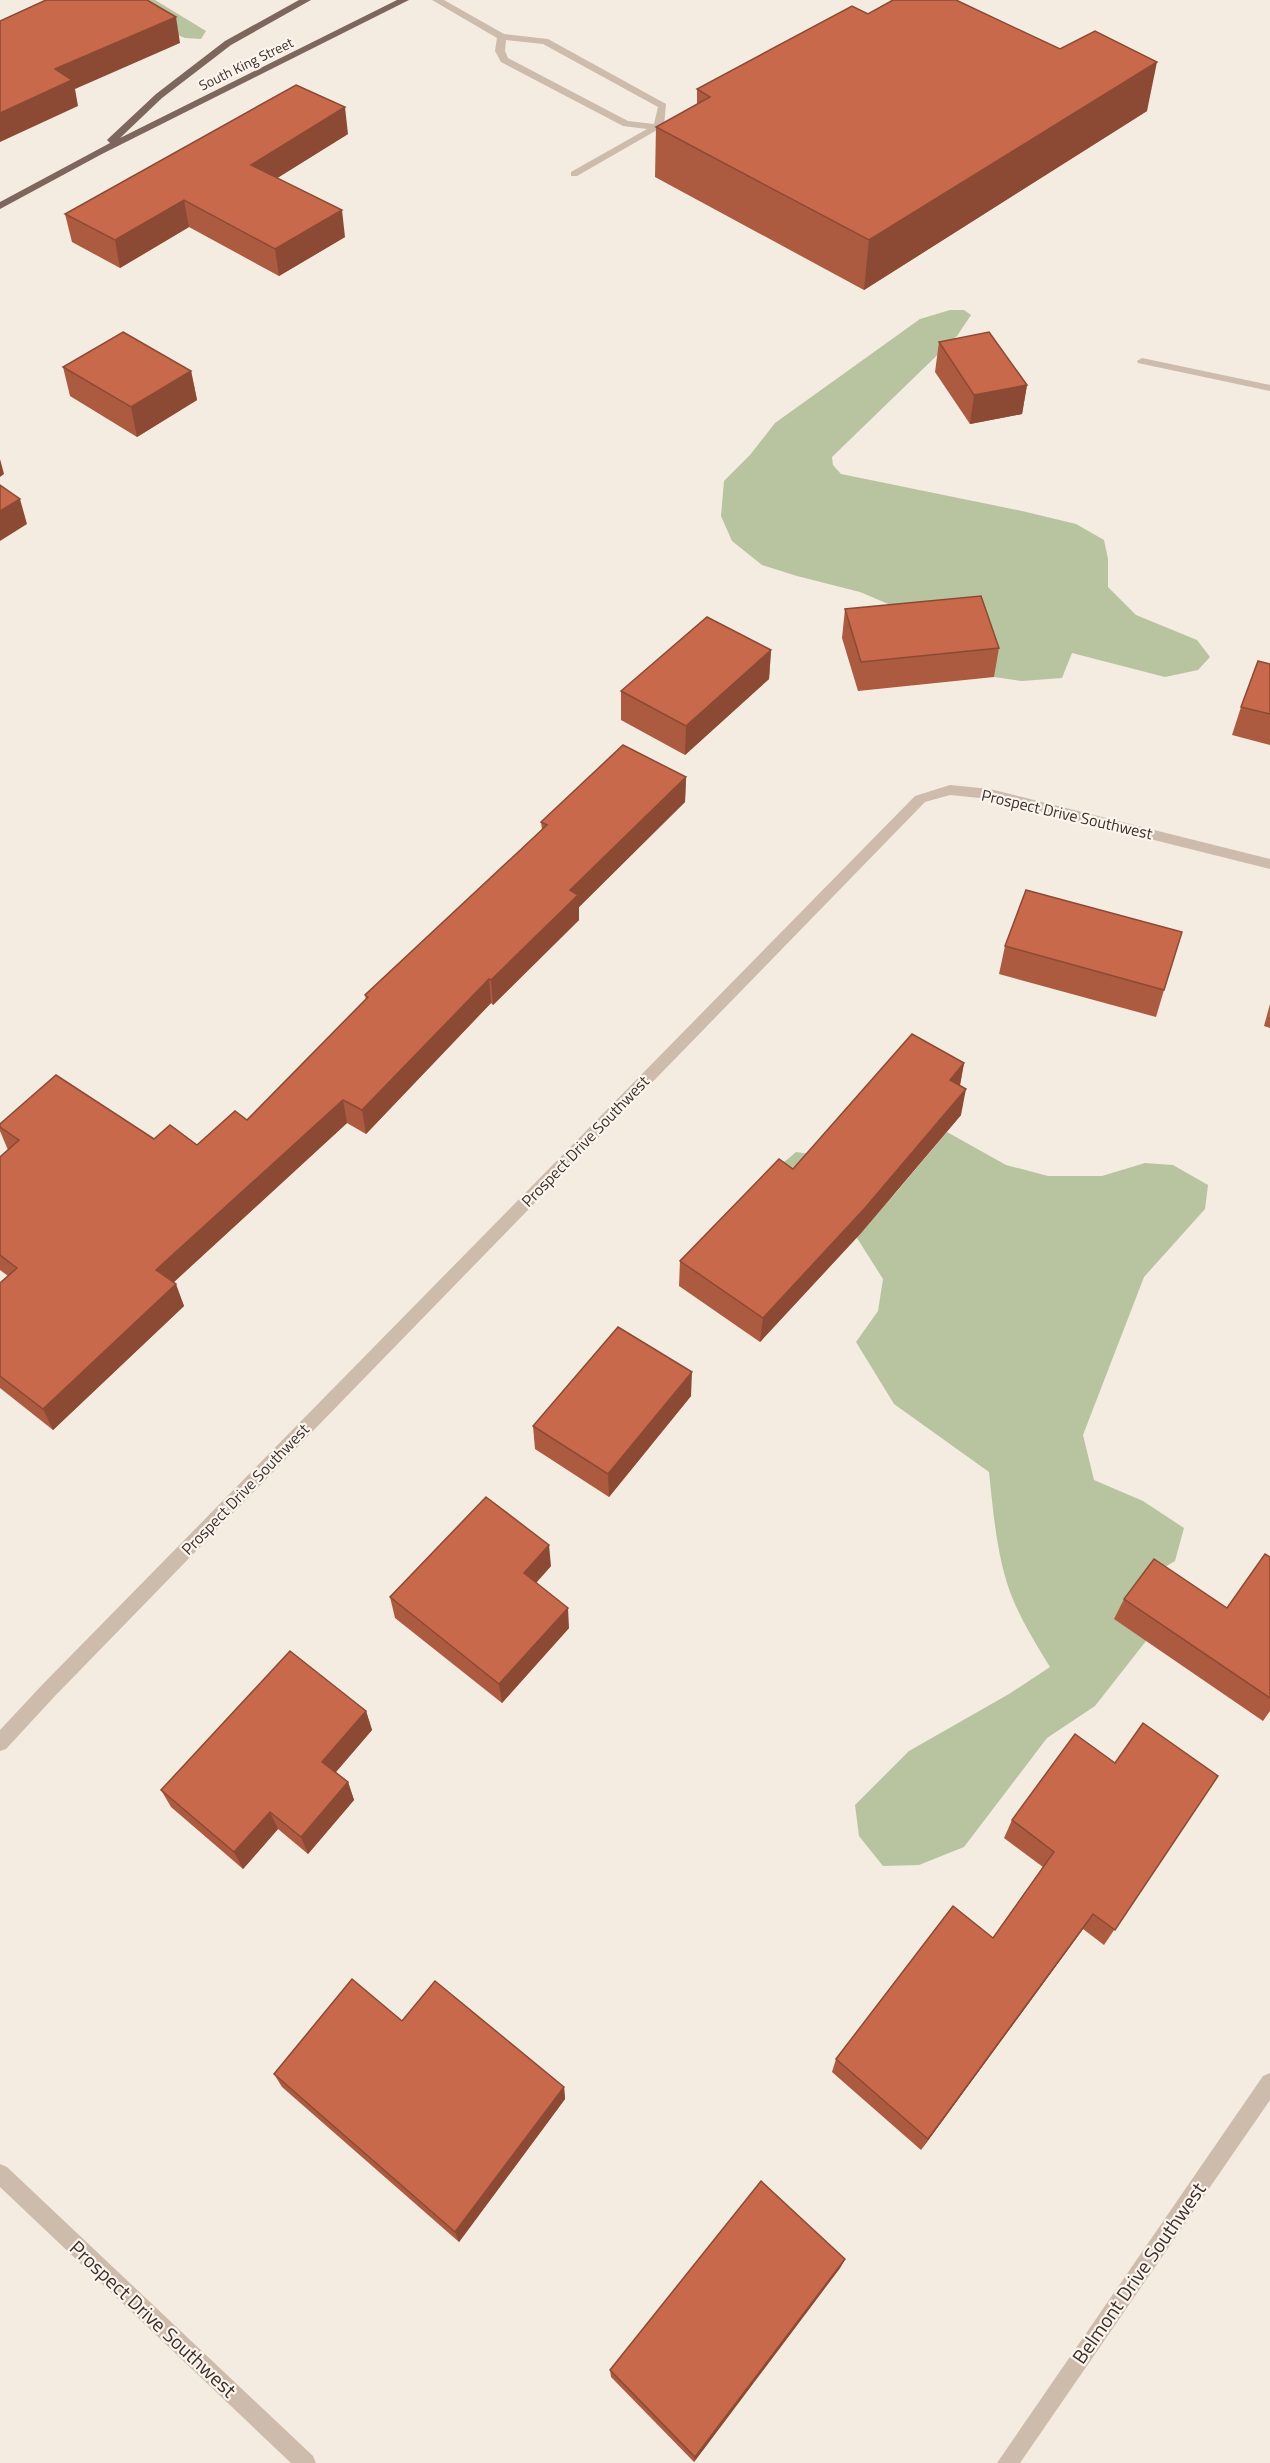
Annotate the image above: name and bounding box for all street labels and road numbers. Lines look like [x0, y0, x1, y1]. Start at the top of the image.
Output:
street label: South King Street [195, 32, 297, 96]
street label: Prospect Drive Southwest [979, 783, 1155, 845]
street label: Prospect Drive Southwest [516, 1069, 655, 1212]
street label: Prospect Drive Southwest [176, 1417, 315, 1560]
street label: Belmont Drive Southwest [1064, 2175, 1213, 2370]
street label: Prospect Drive Southwest [63, 2233, 244, 2405]

